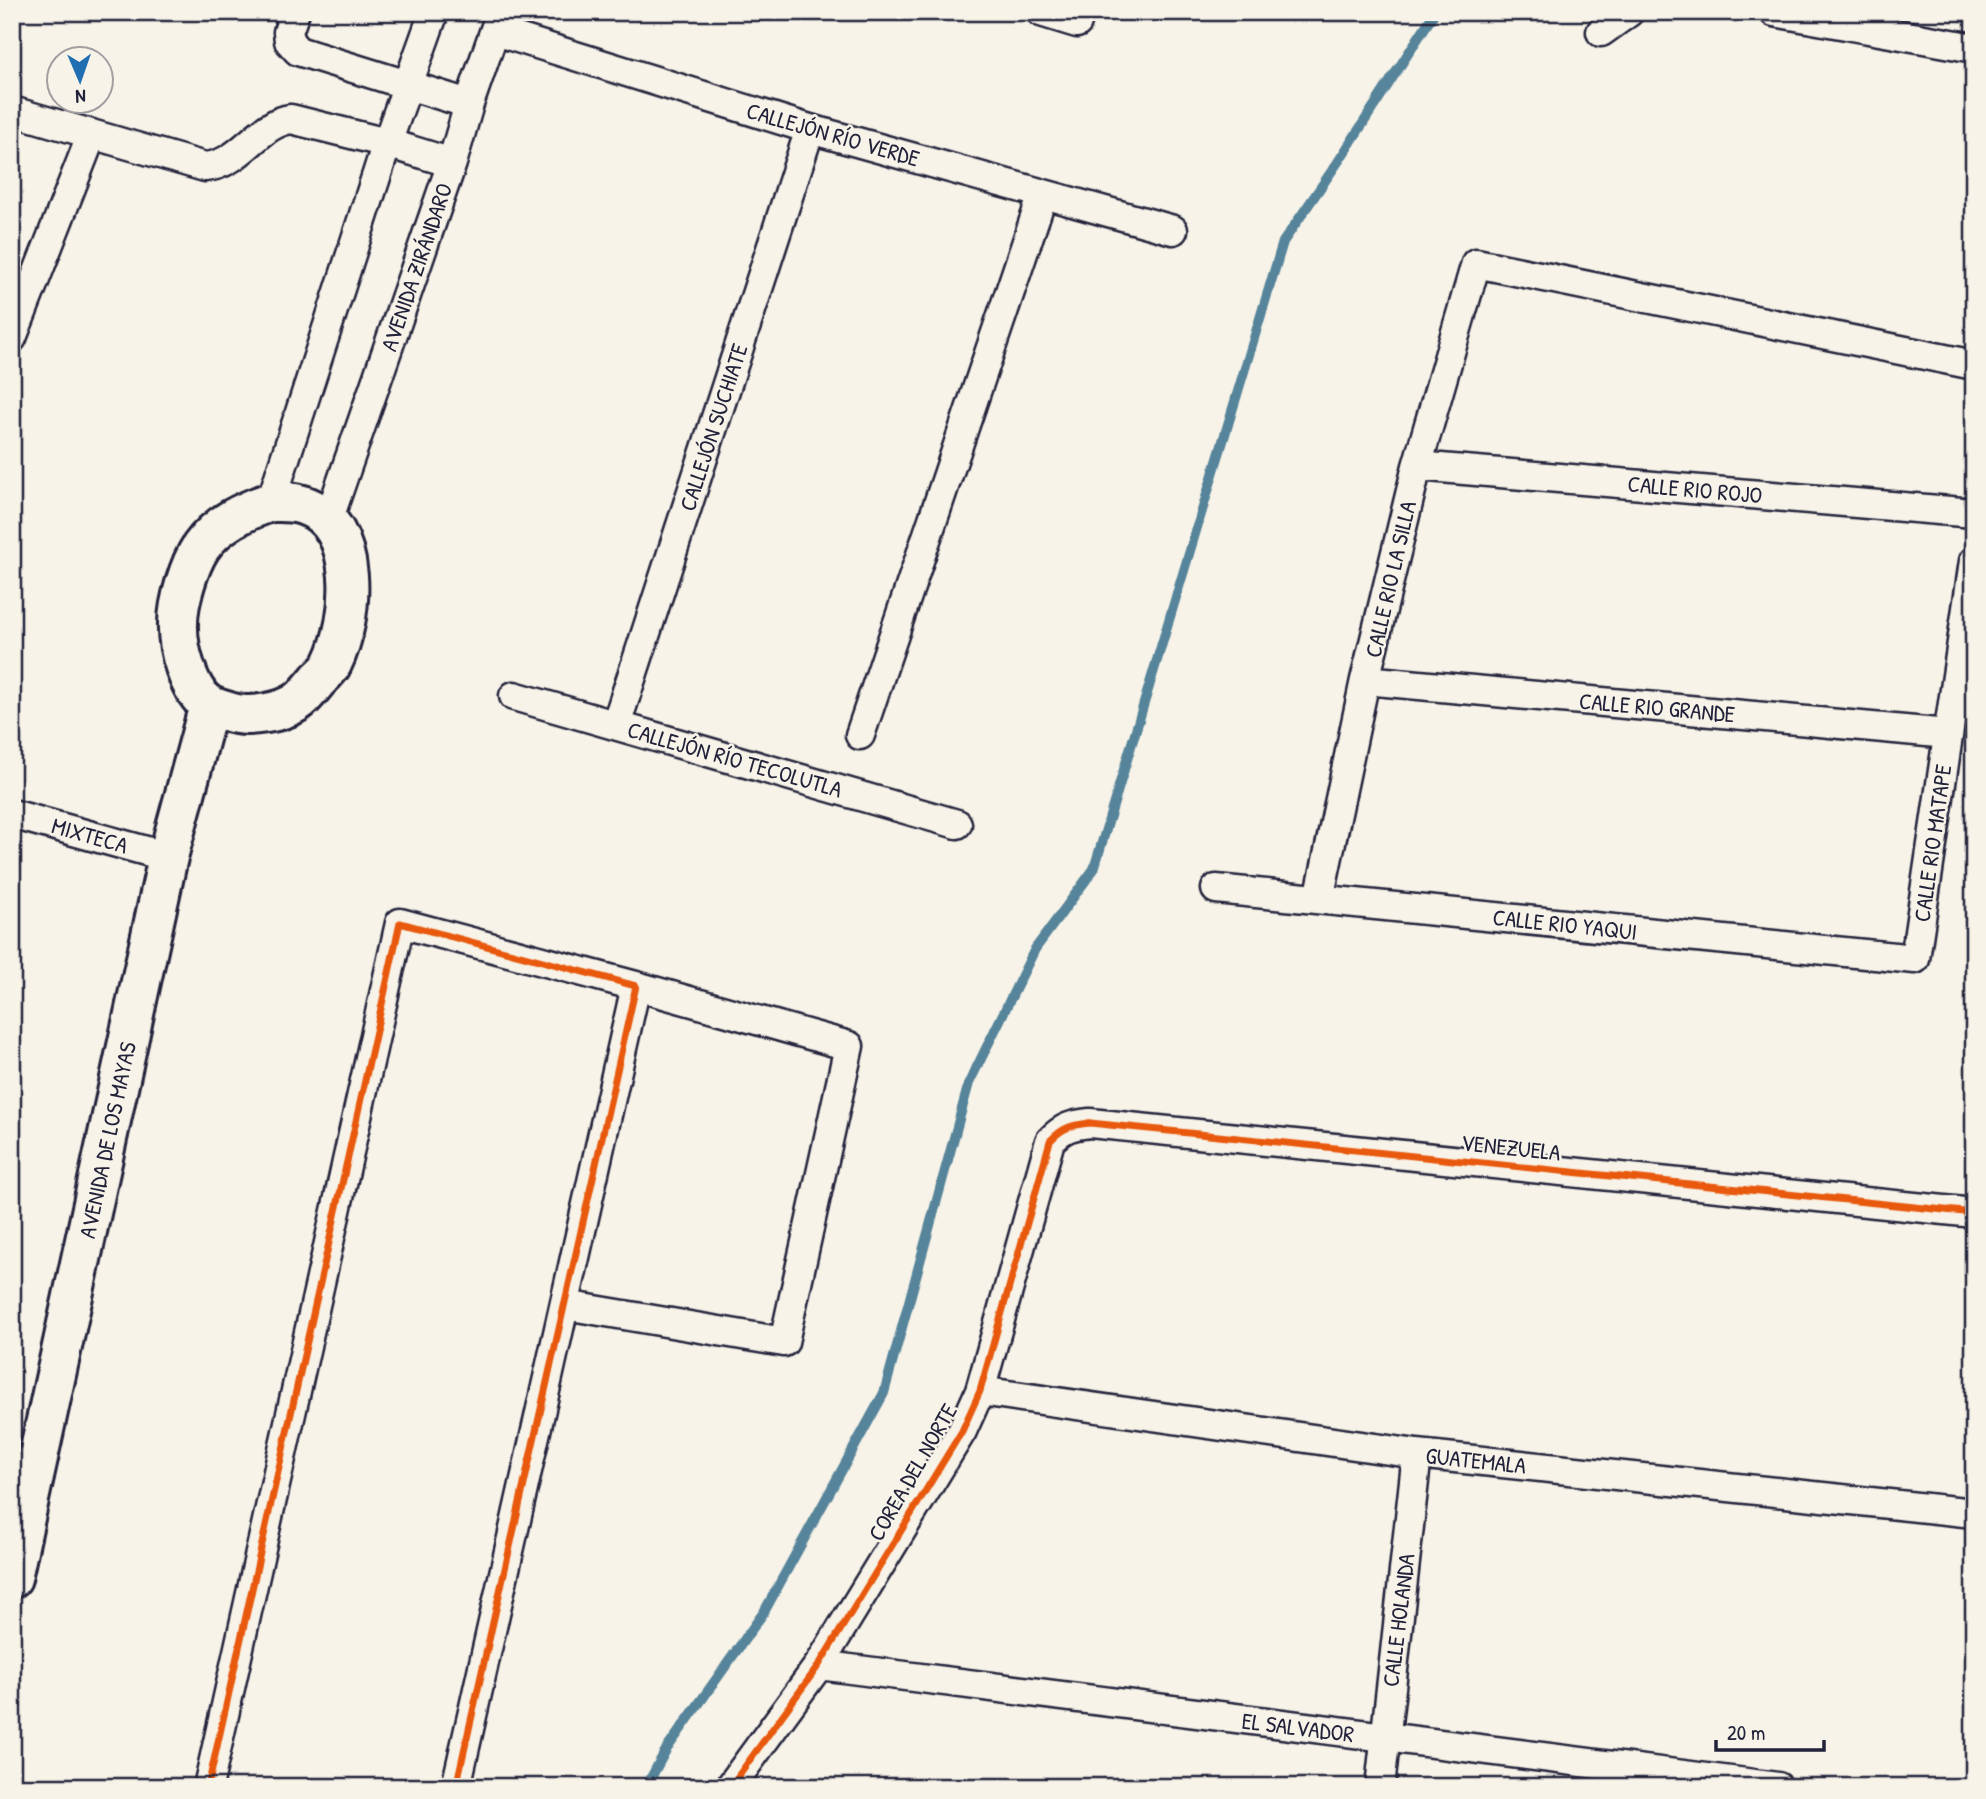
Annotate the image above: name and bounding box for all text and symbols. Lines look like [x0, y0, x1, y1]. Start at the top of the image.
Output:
north arrow [46, 46, 116, 116]
text: N [75, 84, 86, 110]
street label: CALLEJÓN RÍO VERDE [743, 95, 923, 173]
street label: AVENIDA ZIRÁNDARO [373, 179, 459, 355]
street label: CALLEJÓN SUCHIATE [671, 339, 755, 515]
street label: CALLE RIO ROJO [1626, 468, 1764, 510]
street label: CALLE RIO LA SILLA [1357, 498, 1423, 660]
street label: CALLE RIO GRANDE [1578, 685, 1736, 729]
street label: CALLEJÓN RÍO TECOLUTLA [624, 714, 846, 804]
street label: CALLE RIO MATAPE [1906, 762, 1958, 924]
street label: MIXTECA [48, 809, 132, 861]
street label: CALLE RIO YAQUI [1491, 901, 1639, 947]
street label: AVENIDA DE LOS MAYAS [71, 1039, 143, 1241]
street label: VENEZUELA [1460, 1126, 1562, 1168]
street label: COREA DEL NORTE [860, 1398, 964, 1546]
street label: GUATEMALA [1424, 1439, 1528, 1481]
street label: CALLE HOLANDA [1374, 1552, 1422, 1688]
street label: EL SALVADOR [1240, 1705, 1356, 1749]
scale bar [1716, 1708, 1825, 1752]
text: 20 m [1727, 1718, 1765, 1747]

